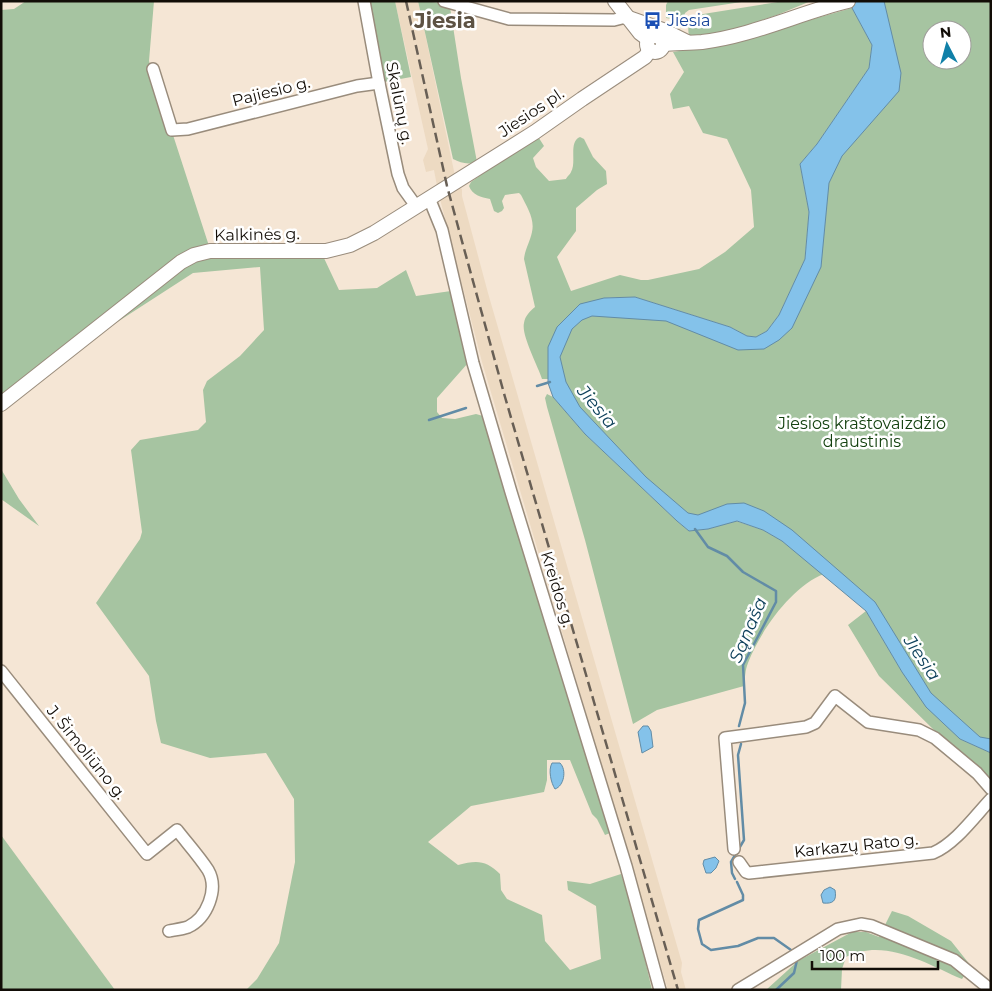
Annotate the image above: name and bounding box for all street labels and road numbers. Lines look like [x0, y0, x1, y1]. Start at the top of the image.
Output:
street label: Skalūnų g. [382, 60, 417, 146]
street label: Pajiesio g. [230, 73, 312, 110]
street label: Jiesios pl. [494, 84, 568, 142]
street label: Kalkinės g. [214, 224, 300, 245]
street label: Kreidos g. [537, 549, 578, 630]
street label: J. Šimoliūno g. [42, 701, 130, 803]
street label: Karkazų Rato g. [793, 830, 919, 861]

